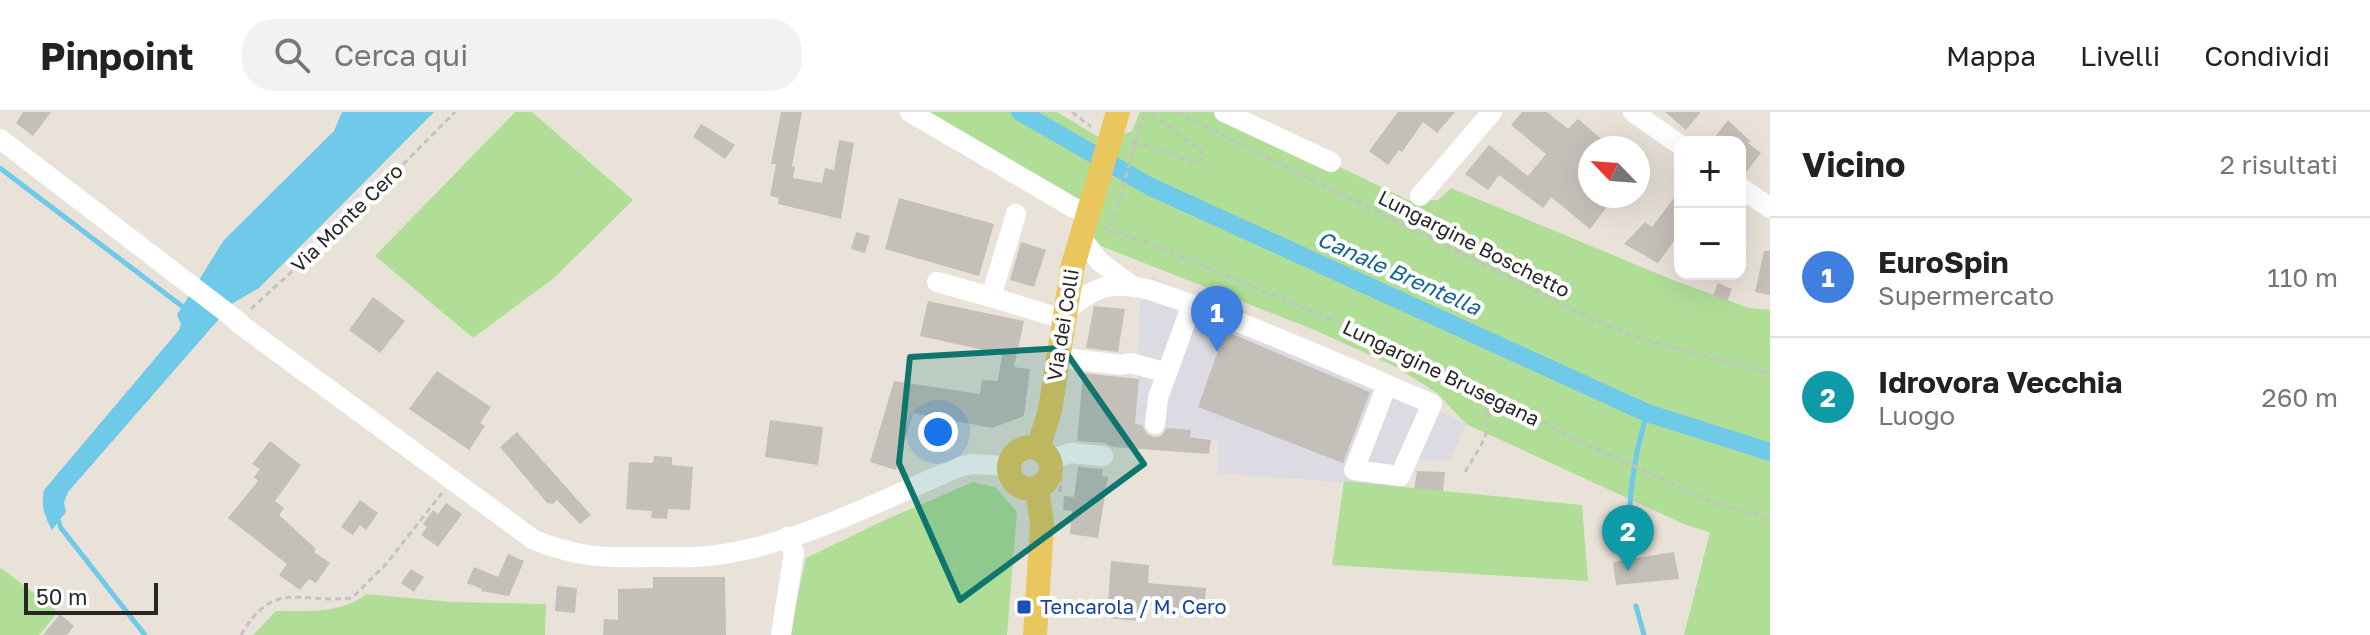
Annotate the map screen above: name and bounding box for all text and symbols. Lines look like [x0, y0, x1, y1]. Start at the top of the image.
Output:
search box [242, 19, 802, 91]
text: Pinpoint [40, 33, 194, 78]
icon: search [270, 33, 314, 77]
text: Cerca qui [334, 37, 468, 73]
text: Mappa [1946, 39, 2036, 72]
text: Livelli [2080, 39, 2160, 72]
text: Condividi [2204, 39, 2330, 72]
north arrow [1578, 136, 1650, 208]
map controls [1674, 136, 1746, 280]
button: + [1674, 136, 1746, 208]
text: Vicino [1802, 144, 1905, 184]
text: 2 risultati [2220, 149, 2338, 180]
street label: Via Monte Cero [286, 158, 407, 277]
street label: Lungargine Boschetto [1375, 184, 1574, 302]
button: − [1674, 208, 1746, 280]
water label: Canale Brentella [1313, 224, 1486, 321]
text: EuroSpin [1878, 244, 2009, 280]
text: 1 [1821, 262, 1835, 293]
text: 110 m [2267, 262, 2338, 293]
street label: Via dei Colli [1041, 267, 1083, 383]
text: Supermercato [1878, 280, 2054, 311]
pin: 1 [1191, 286, 1243, 352]
street label: Lungargine Brusegana [1339, 314, 1544, 430]
text: Idrovora Vecchia [1878, 364, 2122, 400]
text: 2 [1820, 382, 1836, 413]
text: 260 m [2262, 382, 2338, 413]
text: Luogo [1878, 400, 1955, 431]
your location [918, 412, 958, 452]
pin: 2 [1602, 505, 1654, 571]
scale bar [24, 579, 158, 615]
text: 50 m [36, 583, 87, 610]
place label: Tencarola / M. Cero [1040, 594, 1227, 618]
marker: Tencarola / M. Cero [1015, 598, 1033, 616]

